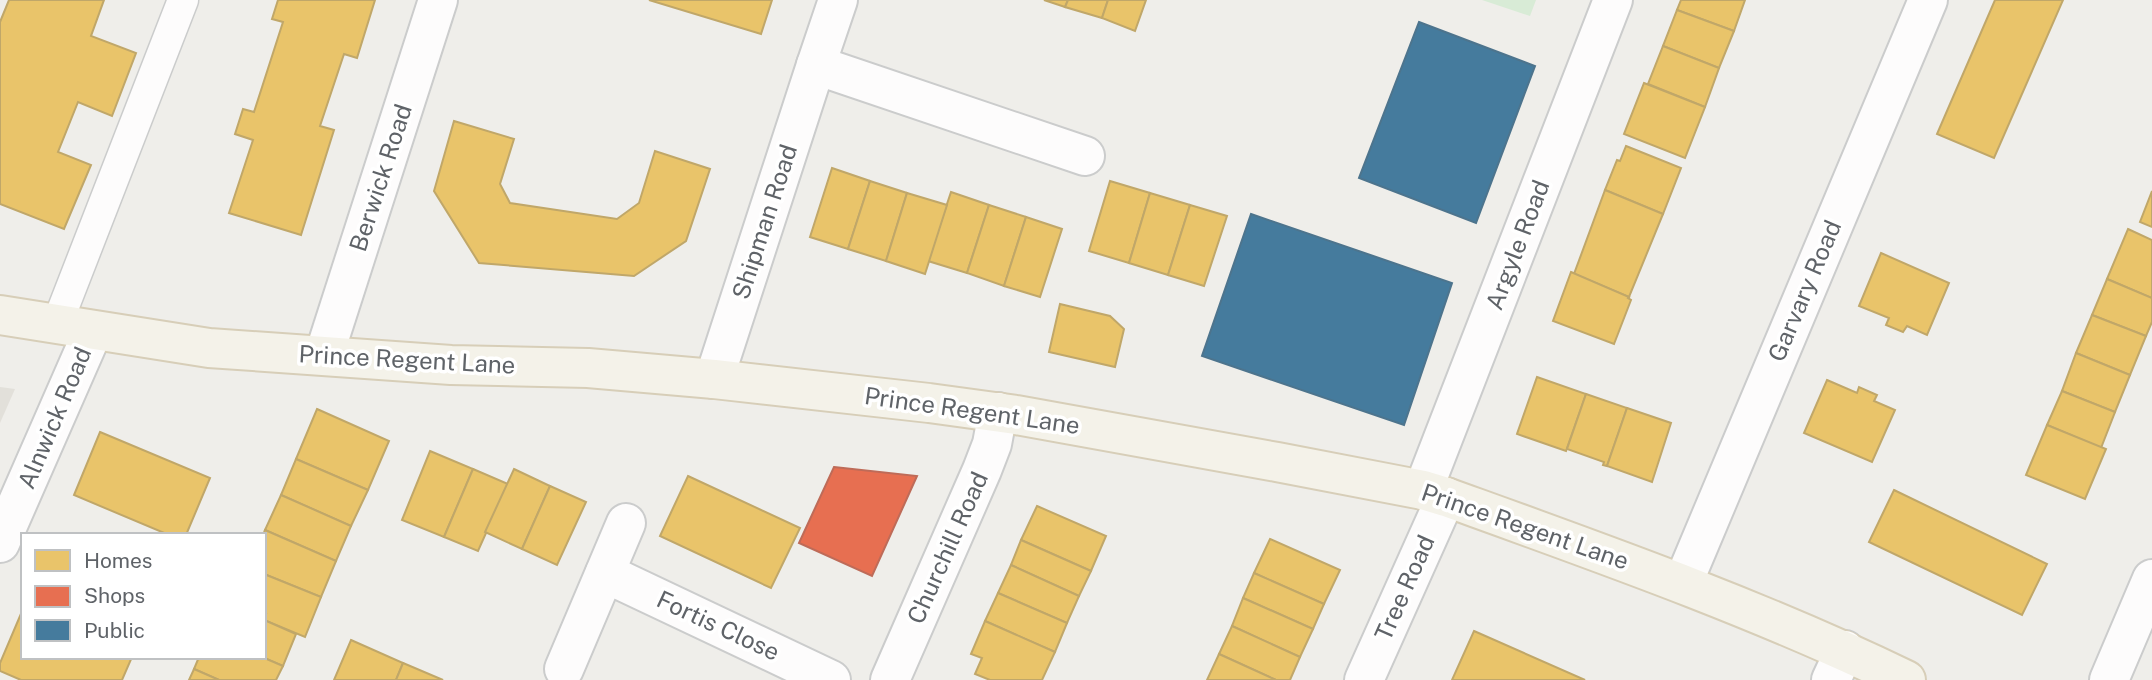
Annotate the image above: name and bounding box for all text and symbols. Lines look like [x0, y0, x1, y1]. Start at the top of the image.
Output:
street label: Berwick Road [343, 101, 417, 255]
street label: Shipman Road [726, 141, 802, 302]
street label: Argyle Road [1480, 176, 1555, 313]
street label: Garvary Road [1762, 216, 1846, 365]
street label: Prince Regent Lane [298, 339, 516, 379]
street label: Alnwick Road [12, 342, 97, 493]
street label: Prince Regent Lane [863, 381, 1082, 439]
street label: Churchill Road [901, 467, 993, 628]
street label: Prince Regent Lane [1418, 477, 1632, 575]
street label: Tree Road [1368, 531, 1440, 645]
legend [21, 533, 266, 659]
text: Homes [84, 548, 152, 573]
text: Shops [84, 583, 145, 608]
street label: Fortis Close [653, 584, 784, 666]
text: Public [84, 618, 145, 643]

